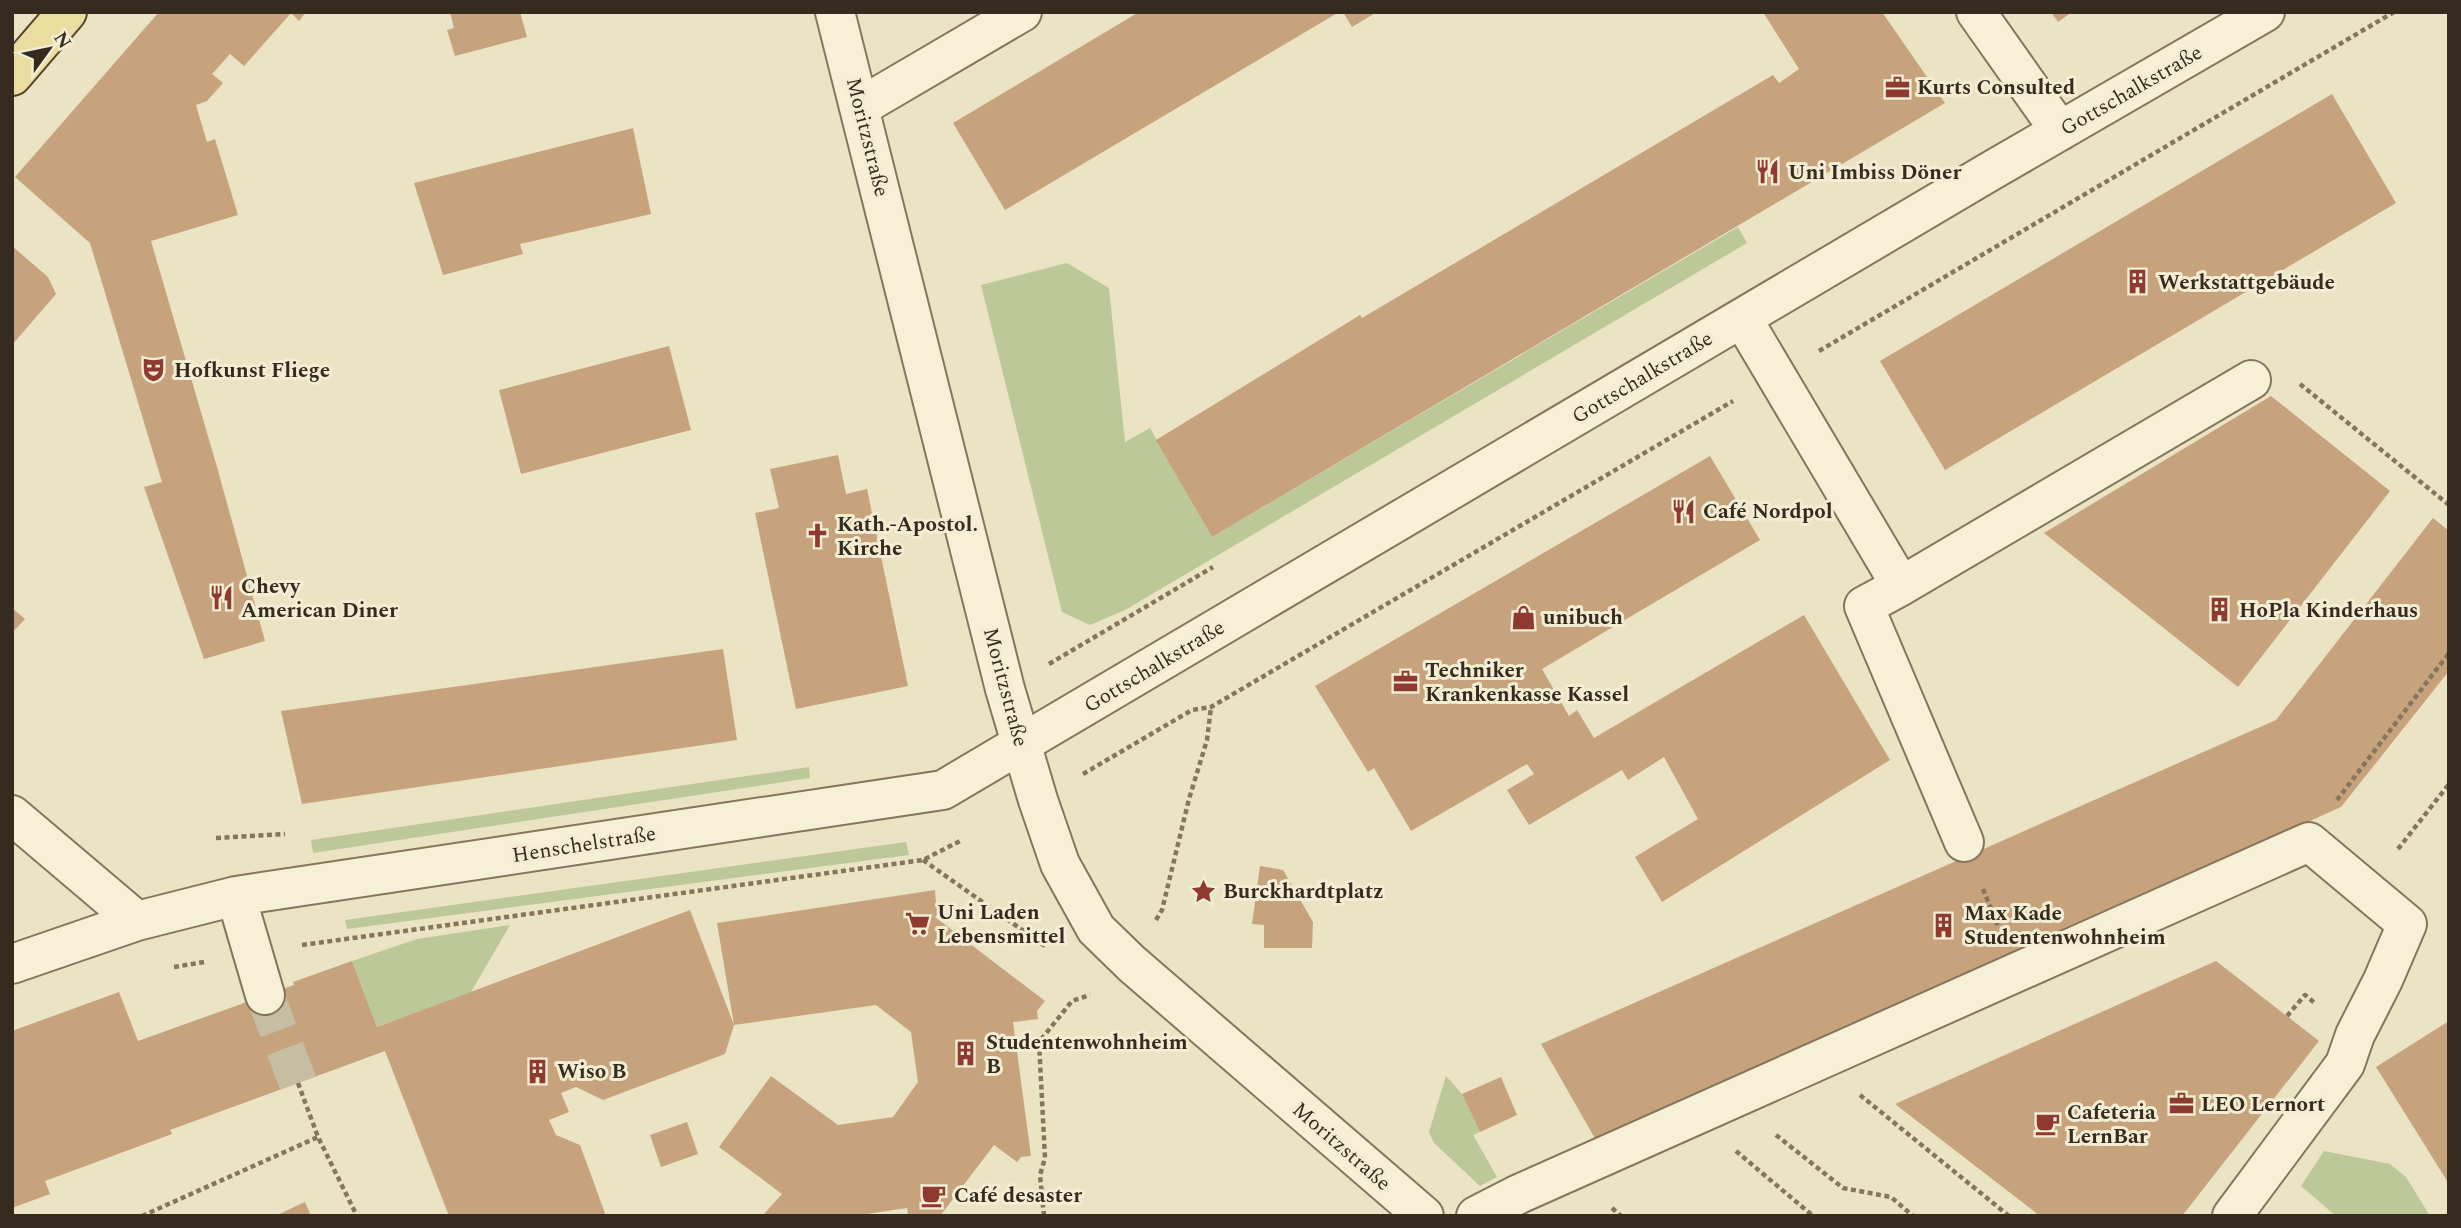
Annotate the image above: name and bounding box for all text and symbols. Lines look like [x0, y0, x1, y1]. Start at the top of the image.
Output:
north arrow [14, 14, 84, 84]
text: N [46, 26, 78, 55]
street label: Gottschalkstraße [2054, 37, 2209, 145]
place label: Kurts Consulted [1917, 72, 2075, 104]
office icon: Kurts Consulted [1883, 73, 1911, 101]
street label: Moritzstraße [837, 74, 897, 200]
place label: Uni Imbiss Döner [1788, 157, 1961, 189]
restaurant icon: Uni Imbiss Döner [1754, 158, 1782, 186]
place label: Werkstattgebäude [2158, 267, 2335, 299]
building icon: Werkstattgebäude [2124, 268, 2152, 296]
street label: Gottschalkstraße [1566, 323, 1719, 433]
place label: Hofkunst Fliege [174, 355, 330, 387]
theatre icon: Hofkunst Fliege [140, 356, 168, 384]
place label: Café Nordpol [1703, 496, 1833, 528]
restaurant icon: Café Nordpol [1669, 497, 1697, 525]
place label: Kath.-Apostol. Kirche [837, 509, 978, 565]
church icon: Kath.-Apostol. Kirche [803, 522, 831, 550]
place label: Chevy American Diner [241, 571, 398, 627]
restaurant icon: Chevy American Diner [207, 584, 235, 612]
place label: HoPla Kinderhaus [2239, 595, 2418, 627]
building icon: HoPla Kinderhaus [2205, 596, 2233, 624]
place label: unibuch [1543, 602, 1623, 634]
shop icon: unibuch [1509, 603, 1537, 631]
street label: Gottschalkstraße [1078, 612, 1231, 722]
street label: Moritzstraße [974, 624, 1036, 750]
place label: Techniker Krankenkasse Kassel [1425, 655, 1629, 711]
office icon: Techniker Krankenkasse Kassel [1391, 668, 1419, 696]
street label: Henschelstraße [510, 818, 658, 872]
place label: Burckhardtplatz [1223, 876, 1384, 908]
place icon: Burckhardtplatz [1189, 877, 1217, 905]
place label: Uni Laden Lebensmittel [937, 897, 1065, 953]
place label: Max Kade Studentenwohnheim [1964, 898, 2166, 954]
supermarket icon: Uni Laden Lebensmittel [903, 910, 931, 938]
building icon: Max Kade Studentenwohnheim [1930, 911, 1958, 939]
place label: Studentenwohnheim B [986, 1027, 1188, 1083]
building icon: Studentenwohnheim B [952, 1040, 980, 1068]
place label: Wiso B [557, 1056, 627, 1088]
building icon: Wiso B [523, 1057, 551, 1085]
place label: LEO Lernort [2201, 1089, 2325, 1121]
office icon: LEO Lernort [2167, 1090, 2195, 1118]
street label: Moritzstraße [1285, 1095, 1398, 1199]
place label: Cafeteria LernBar [2067, 1097, 2156, 1153]
cafe icon: Cafeteria LernBar [2033, 1110, 2061, 1138]
place label: Café desaster [954, 1180, 1082, 1212]
cafe icon: Café desaster [920, 1181, 948, 1209]

